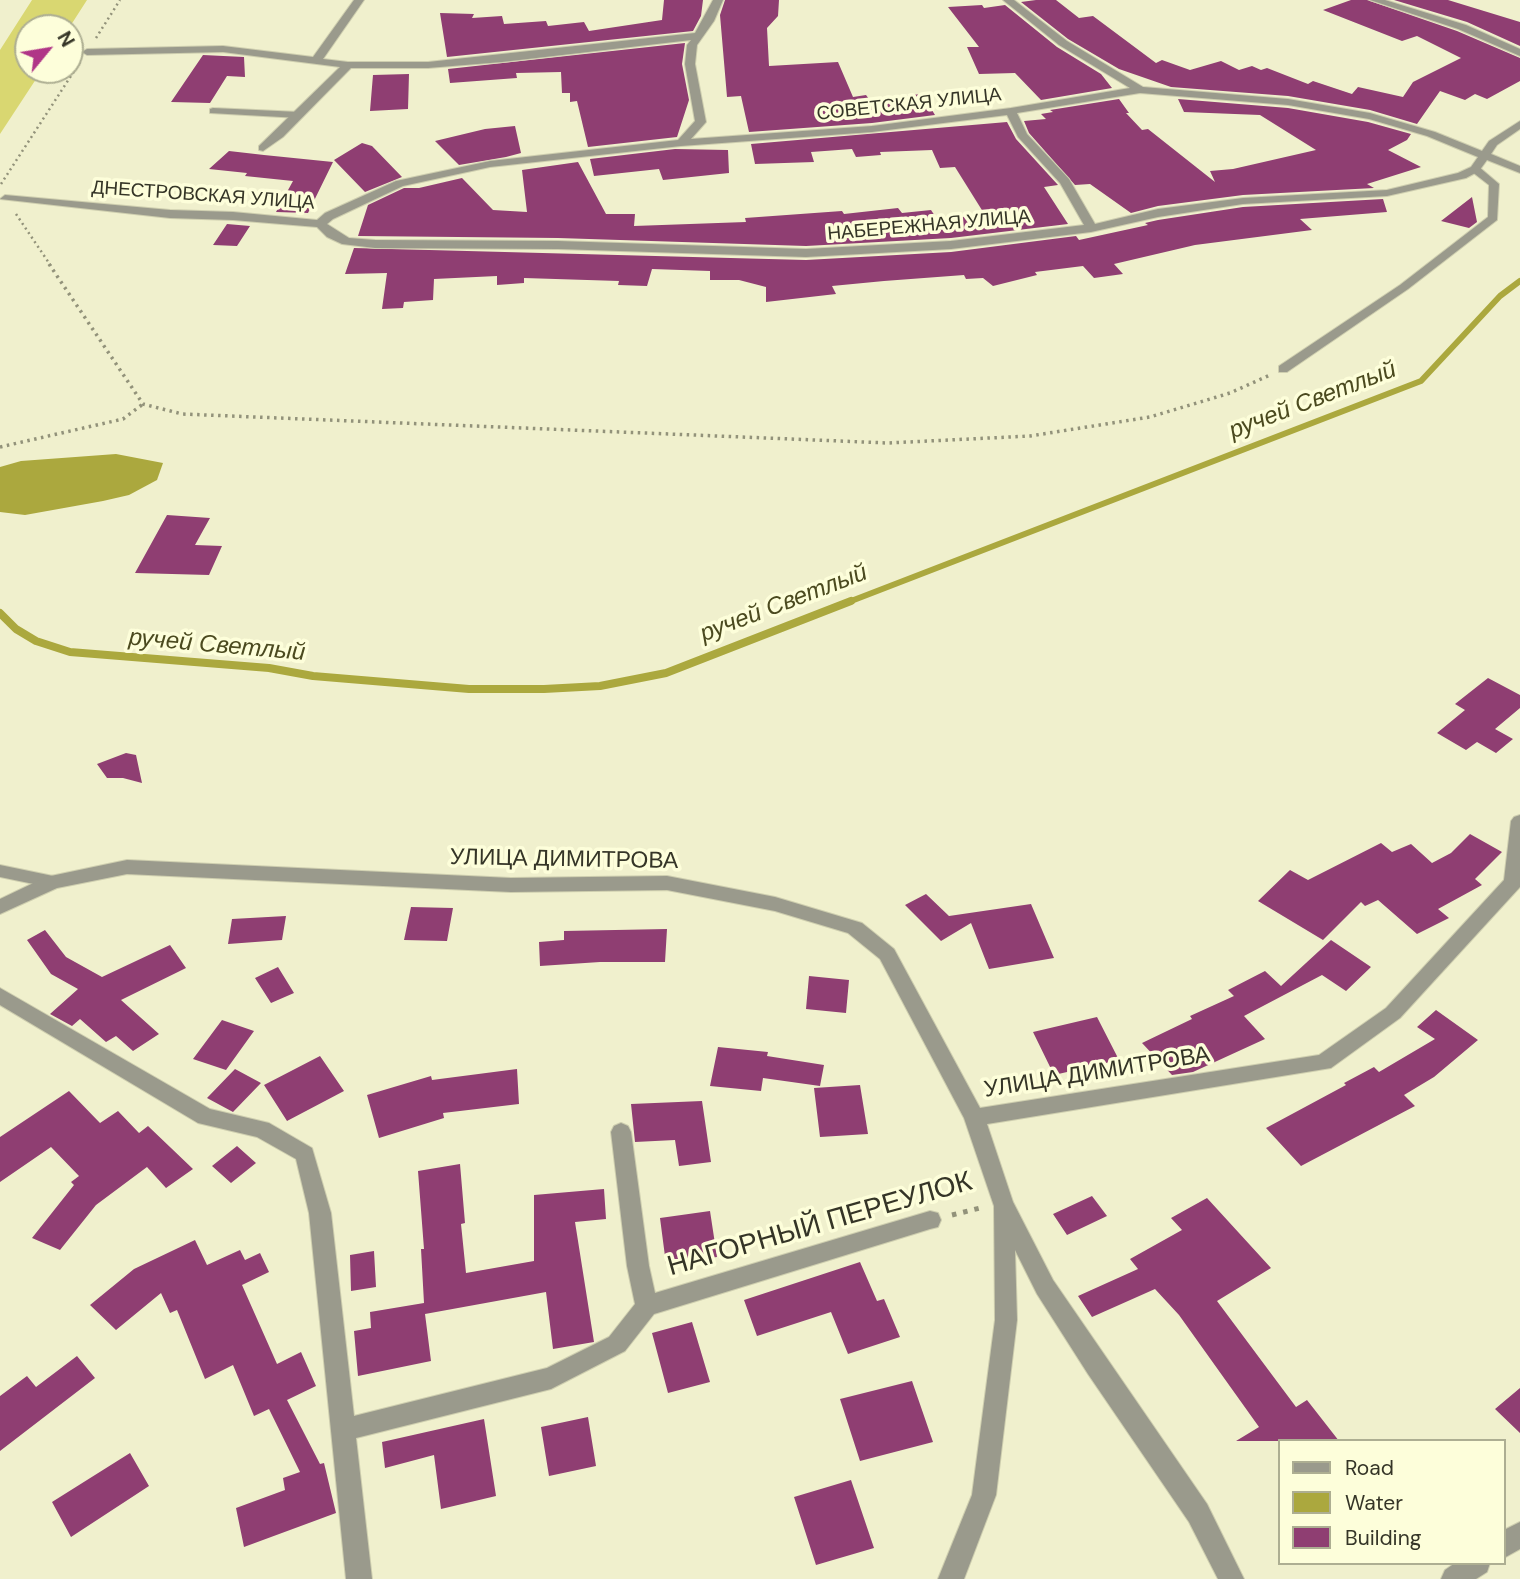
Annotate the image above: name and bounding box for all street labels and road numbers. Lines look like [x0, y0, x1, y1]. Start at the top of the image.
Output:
street label: СОВЕТСКАЯ УЛИЦА [816, 84, 1002, 126]
street label: ДНЕСТРОВСКАЯ УЛИЦА [91, 177, 315, 215]
street label: НАБЕРЕЖНАЯ УЛИЦА [826, 206, 1032, 246]
street label: УЛИЦА ДИМИТРОВА [450, 844, 678, 876]
street label: УЛИЦА ДИМИТРОВА [982, 1042, 1212, 1104]
street label: НАГОРНЫЙ ПЕРЕУЛОК [664, 1165, 976, 1285]

